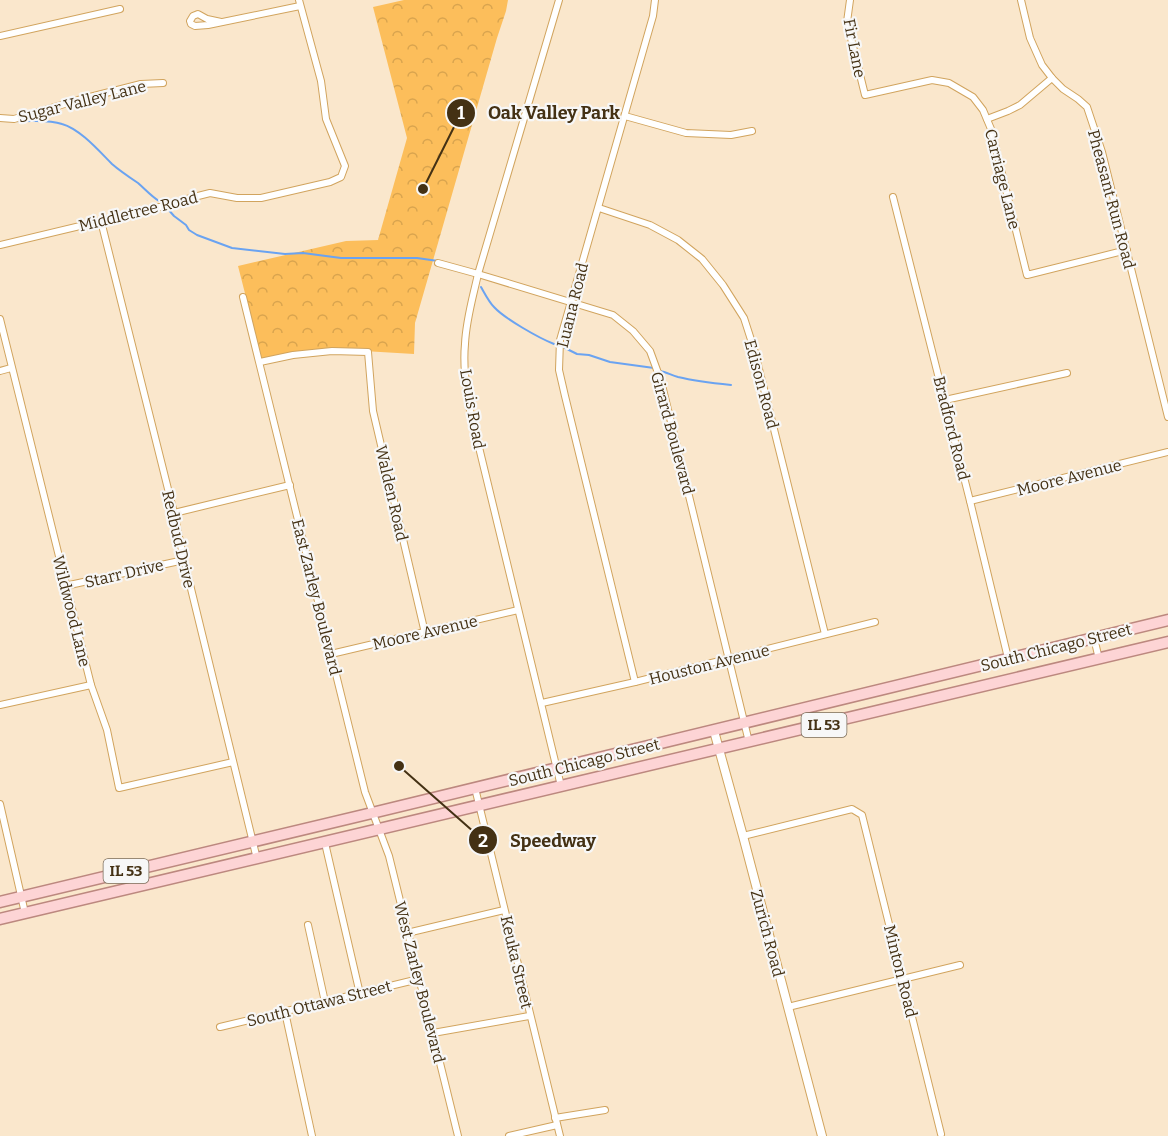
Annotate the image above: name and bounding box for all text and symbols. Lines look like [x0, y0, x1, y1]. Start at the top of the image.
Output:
street label: Fir Lane [839, 17, 870, 79]
street label: Sugar Valley Lane [16, 76, 148, 127]
callout: Oak Valley Park [446, 95, 632, 131]
text: 1 [457, 102, 465, 124]
text: Oak Valley Park [488, 102, 620, 124]
street label: Carriage Lane [981, 127, 1024, 231]
street label: Pheasant Run Road [1084, 127, 1139, 271]
street label: Middletree Road [77, 187, 200, 235]
street label: Luana Road [553, 260, 592, 350]
street label: Edison Road [740, 337, 783, 431]
street label: Louis Road [456, 368, 489, 451]
street label: Girard Boulevard [647, 370, 698, 497]
street label: Bradford Road [929, 374, 974, 483]
street label: Walden Road [371, 443, 412, 543]
street label: Moore Avenue [1015, 455, 1123, 500]
street label: Redbud Drive [158, 488, 199, 590]
street label: East Zarley Boulevard [288, 517, 345, 678]
street label: Wildwood Lane [48, 553, 95, 669]
street label: Starr Drive [83, 555, 165, 592]
street label: Moore Avenue [371, 611, 480, 654]
street label: South Chicago Street [979, 619, 1134, 675]
street label: Houston Avenue [647, 640, 771, 689]
road number: IL 53 [802, 713, 846, 737]
street label: South Chicago Street [507, 734, 662, 790]
callout: Speedway [468, 822, 608, 858]
text: 2 [478, 830, 488, 852]
text: Speedway [510, 830, 597, 852]
road number: IL 53 [104, 859, 148, 883]
street label: Zurich Road [747, 887, 788, 979]
street label: West Zarley Boulevard [390, 899, 449, 1065]
street label: Keuka Street [497, 914, 537, 1011]
street label: Minton Road [880, 923, 921, 1020]
street label: South Ottawa Street [245, 976, 394, 1031]

